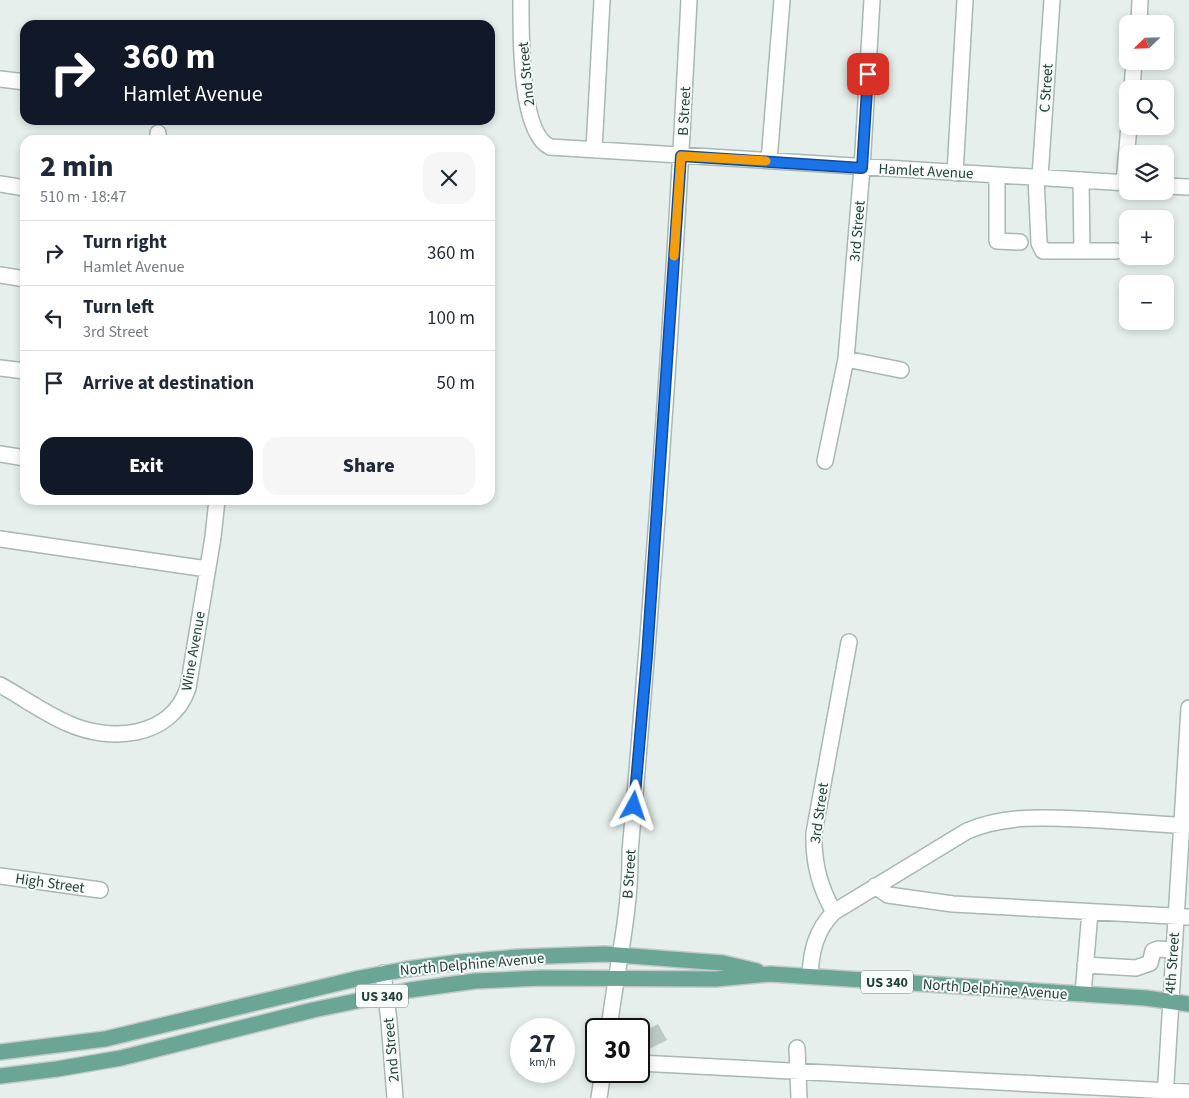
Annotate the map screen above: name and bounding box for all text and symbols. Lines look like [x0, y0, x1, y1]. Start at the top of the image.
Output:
north arrow [1119, 15, 1174, 70]
map controls [1119, 15, 1174, 330]
text: 360 m [123, 32, 215, 82]
icon: right [40, 40, 105, 105]
street label: 2nd Street [513, 41, 540, 107]
pin [847, 53, 889, 95]
icon: arrive [854, 60, 882, 88]
street label: C Street [1034, 63, 1059, 113]
text: Hamlet Avenue [123, 78, 263, 110]
button: search [1119, 80, 1174, 135]
street label: B Street [673, 86, 696, 136]
text: 2 min [40, 145, 114, 188]
button: layers [1119, 145, 1174, 200]
button: close [423, 152, 475, 204]
street label: Hamlet Avenue [878, 159, 974, 184]
text: 510 m · 18:47 [40, 186, 127, 208]
street label: 3rd Street [844, 200, 871, 263]
button: + [1119, 210, 1174, 265]
text: Turn right [83, 229, 167, 256]
icon: right [40, 239, 68, 267]
text: 360 m [427, 240, 475, 267]
text: Hamlet Avenue [83, 256, 185, 278]
button: − [1119, 275, 1174, 330]
text: Turn left [83, 294, 154, 321]
icon: left [40, 304, 68, 332]
text: 100 m [427, 305, 475, 332]
text: 3rd Street [83, 321, 149, 343]
icon: arrive [40, 369, 68, 397]
text: Arrive at destination [83, 370, 254, 397]
text: 50 m [437, 370, 475, 397]
button: Exit [40, 437, 253, 495]
button: Share [263, 437, 475, 495]
street label: Wine Avenue [176, 610, 211, 692]
position arrow [607, 779, 659, 831]
street label: 3rd Street [805, 781, 834, 845]
street label: B Street [617, 849, 642, 899]
street label: High Street [14, 868, 86, 899]
street label: 4th Street [1160, 932, 1185, 994]
street label: North Delphine Avenue [399, 948, 545, 981]
road number: US 340 [861, 970, 913, 994]
street label: North Delphine Avenue [922, 974, 1068, 1005]
road number: US 340 [356, 984, 408, 1008]
street label: 2nd Street [378, 1017, 405, 1083]
speed limit sign: 30 [585, 1018, 650, 1083]
text: 27 [529, 1026, 556, 1062]
text: km/h [529, 1054, 556, 1071]

